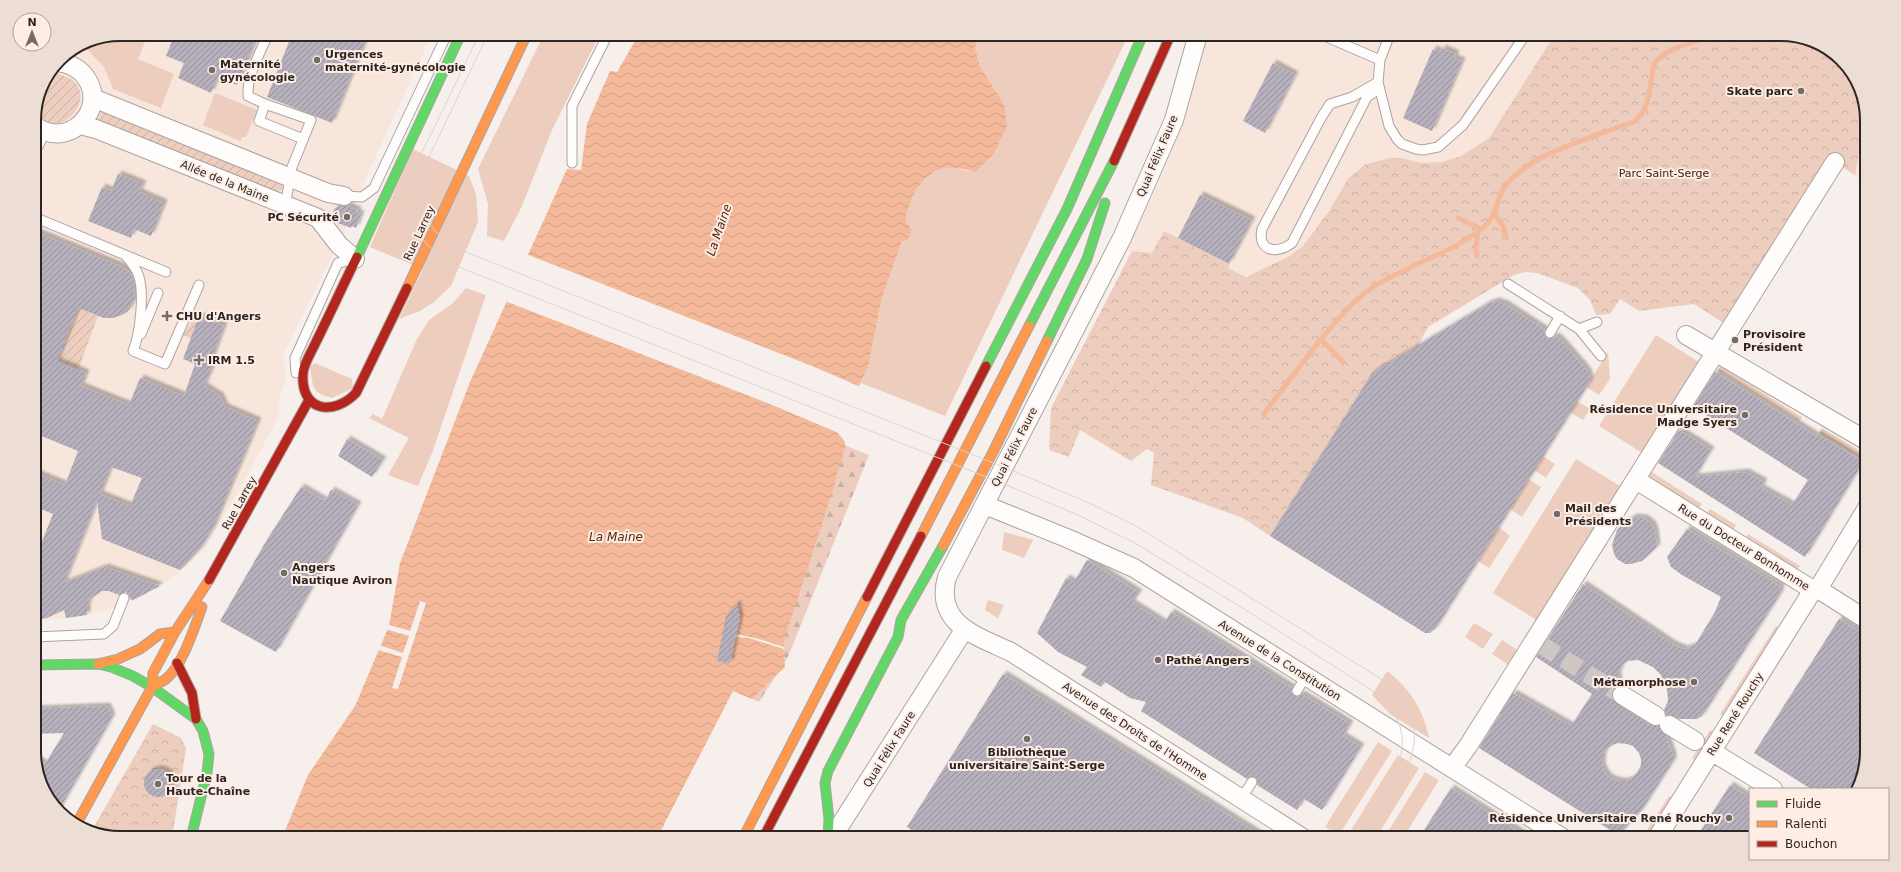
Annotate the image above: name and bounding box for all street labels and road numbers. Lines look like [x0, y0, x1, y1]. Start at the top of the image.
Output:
street label: Quai Félix Faure [1134, 113, 1181, 199]
street label: Allée de la Maine [179, 158, 271, 205]
street label: Rue Larrey [401, 203, 438, 263]
street label: Quai Félix Faure [989, 405, 1040, 489]
street label: Rue Larrey [219, 474, 260, 532]
street label: Rue du Docteur Bonhomme [1676, 502, 1812, 593]
street label: Avenue de la Constitution [1216, 617, 1343, 704]
street label: Rue René Rouchy [1704, 670, 1767, 758]
street label: Avenue des Droits de l'Homme [1060, 680, 1210, 783]
street label: Quai Félix Faure [861, 708, 918, 790]

